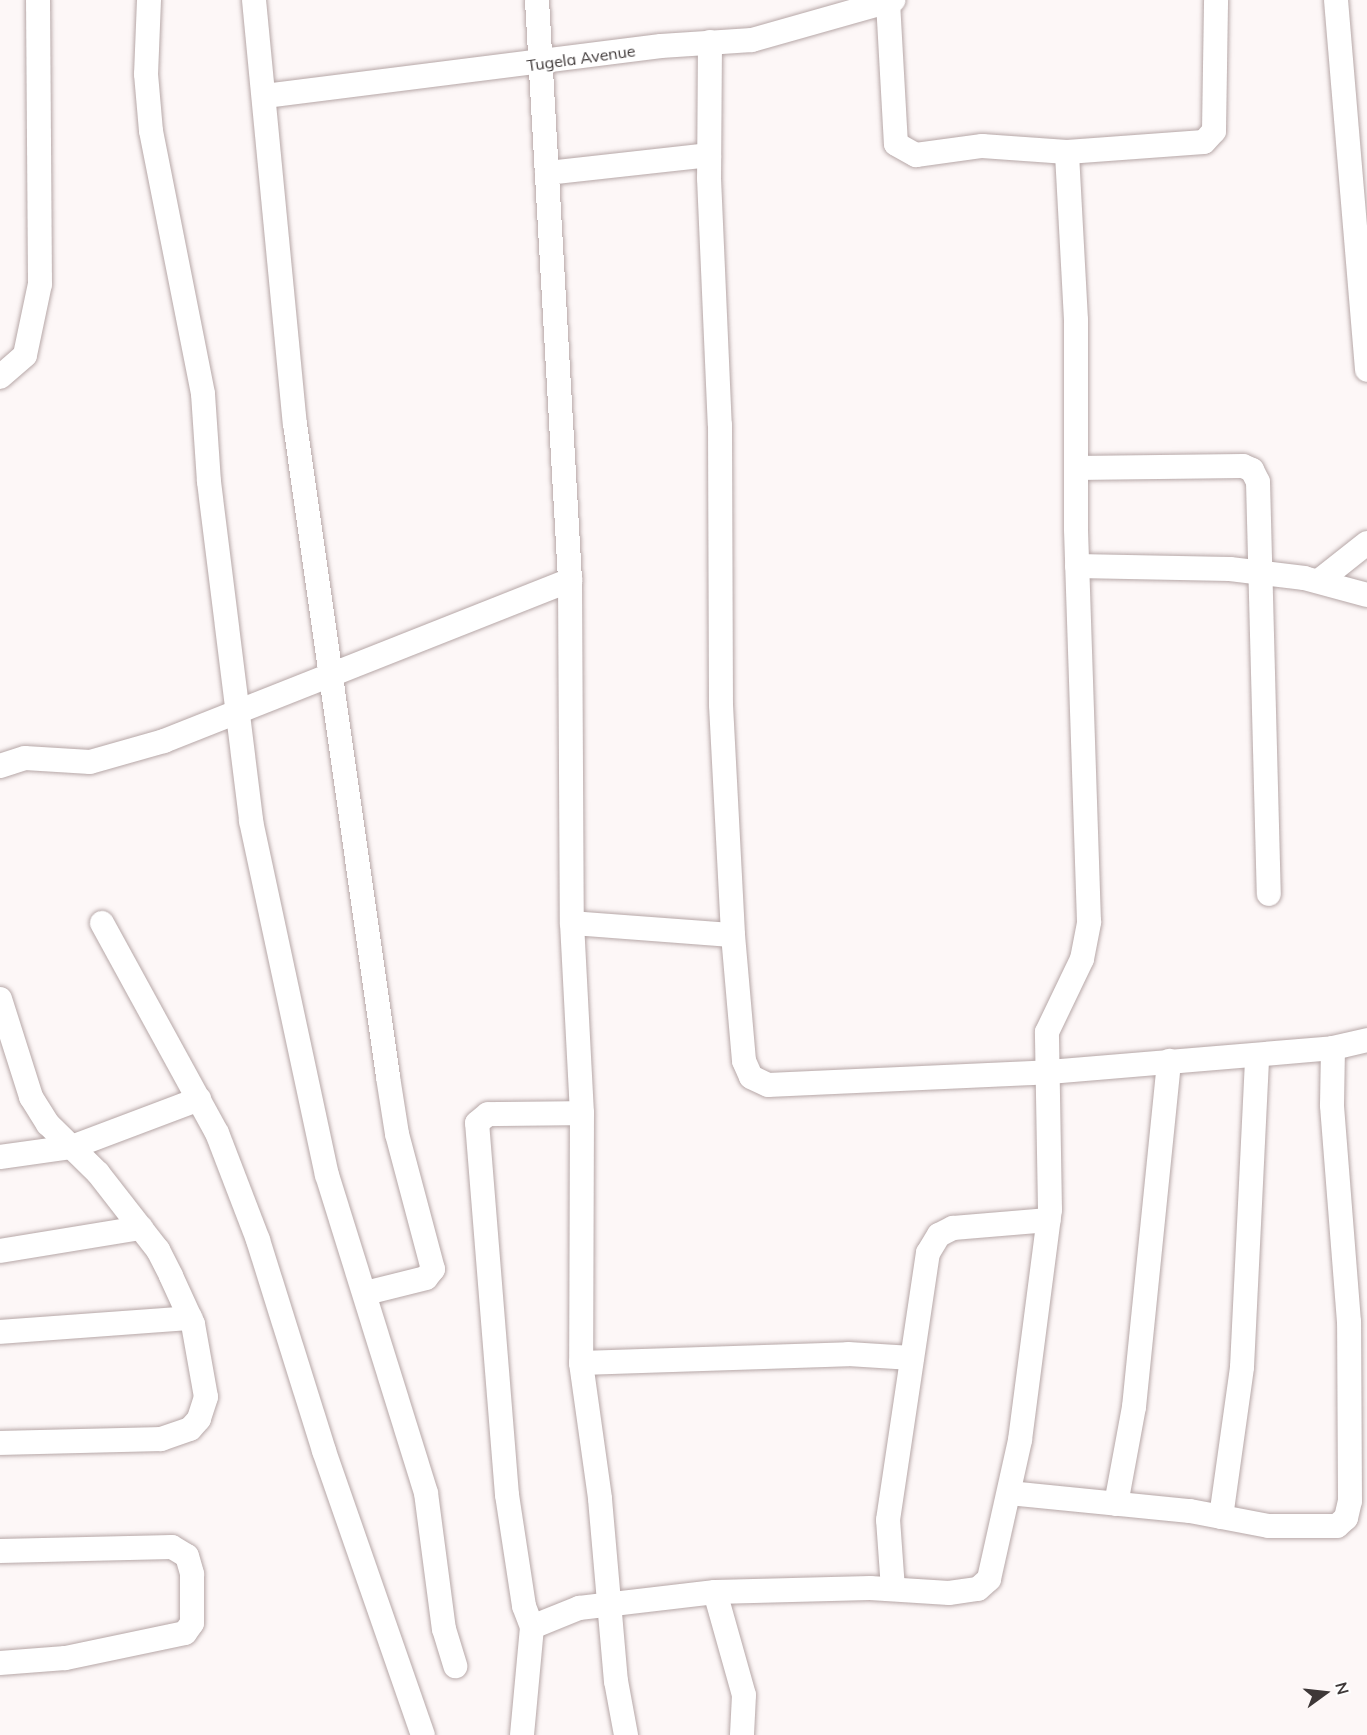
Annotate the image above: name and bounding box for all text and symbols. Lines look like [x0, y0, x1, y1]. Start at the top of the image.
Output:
street label: Tugela Avenue [525, 41, 637, 75]
north arrow [1295, 1663, 1355, 1723]
text: N [1331, 1680, 1354, 1697]

